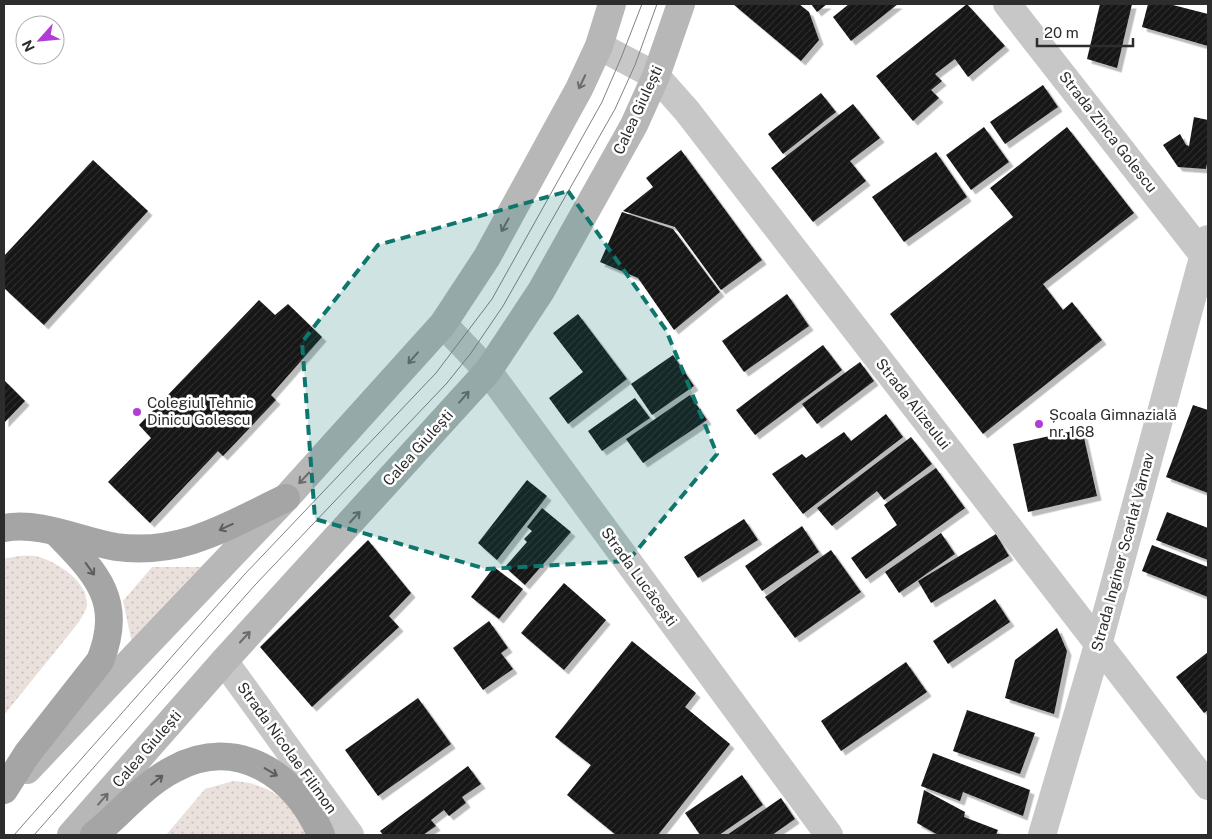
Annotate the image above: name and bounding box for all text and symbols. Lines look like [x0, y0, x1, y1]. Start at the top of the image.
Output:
north arrow [15, 15, 65, 65]
scale bar [1037, 15, 1133, 47]
text: 20 m [1044, 24, 1079, 41]
text: N [19, 37, 38, 54]
street label: Calea Giulești [610, 63, 666, 157]
street label: Strada Zinca Golescu [1056, 68, 1161, 195]
one-way arrow [577, 74, 587, 89]
one-way arrow [500, 217, 510, 232]
one-way arrow [408, 351, 419, 364]
street label: Strada Alizeului [873, 355, 954, 452]
one-way arrow [459, 391, 470, 404]
place label: Colegiul Tehnic Dinicu Golescu [147, 394, 254, 428]
marker: Colegiul Tehnic Dinicu Golescu [131, 406, 143, 418]
street label: Calea Giulești [379, 406, 456, 489]
place label: Școala Gimnazială nr. 168 [1049, 406, 1177, 440]
marker: Școala Gimnazială nr. 168 [1033, 418, 1045, 430]
street label: Strada Inginer Scarlat Vârnav [1088, 450, 1157, 653]
one-way arrow [298, 471, 310, 484]
one-way arrow [349, 511, 361, 524]
one-way arrow [219, 522, 234, 532]
street label: Strada Lucăcești [598, 524, 681, 629]
one-way arrow [85, 562, 95, 576]
one-way arrow [239, 631, 251, 643]
street label: Strada Nicolae Filimon [234, 679, 341, 817]
street label: Calea Giulești [109, 707, 185, 791]
one-way arrow [263, 767, 277, 777]
one-way arrow [151, 775, 164, 786]
one-way arrow [98, 792, 109, 805]

